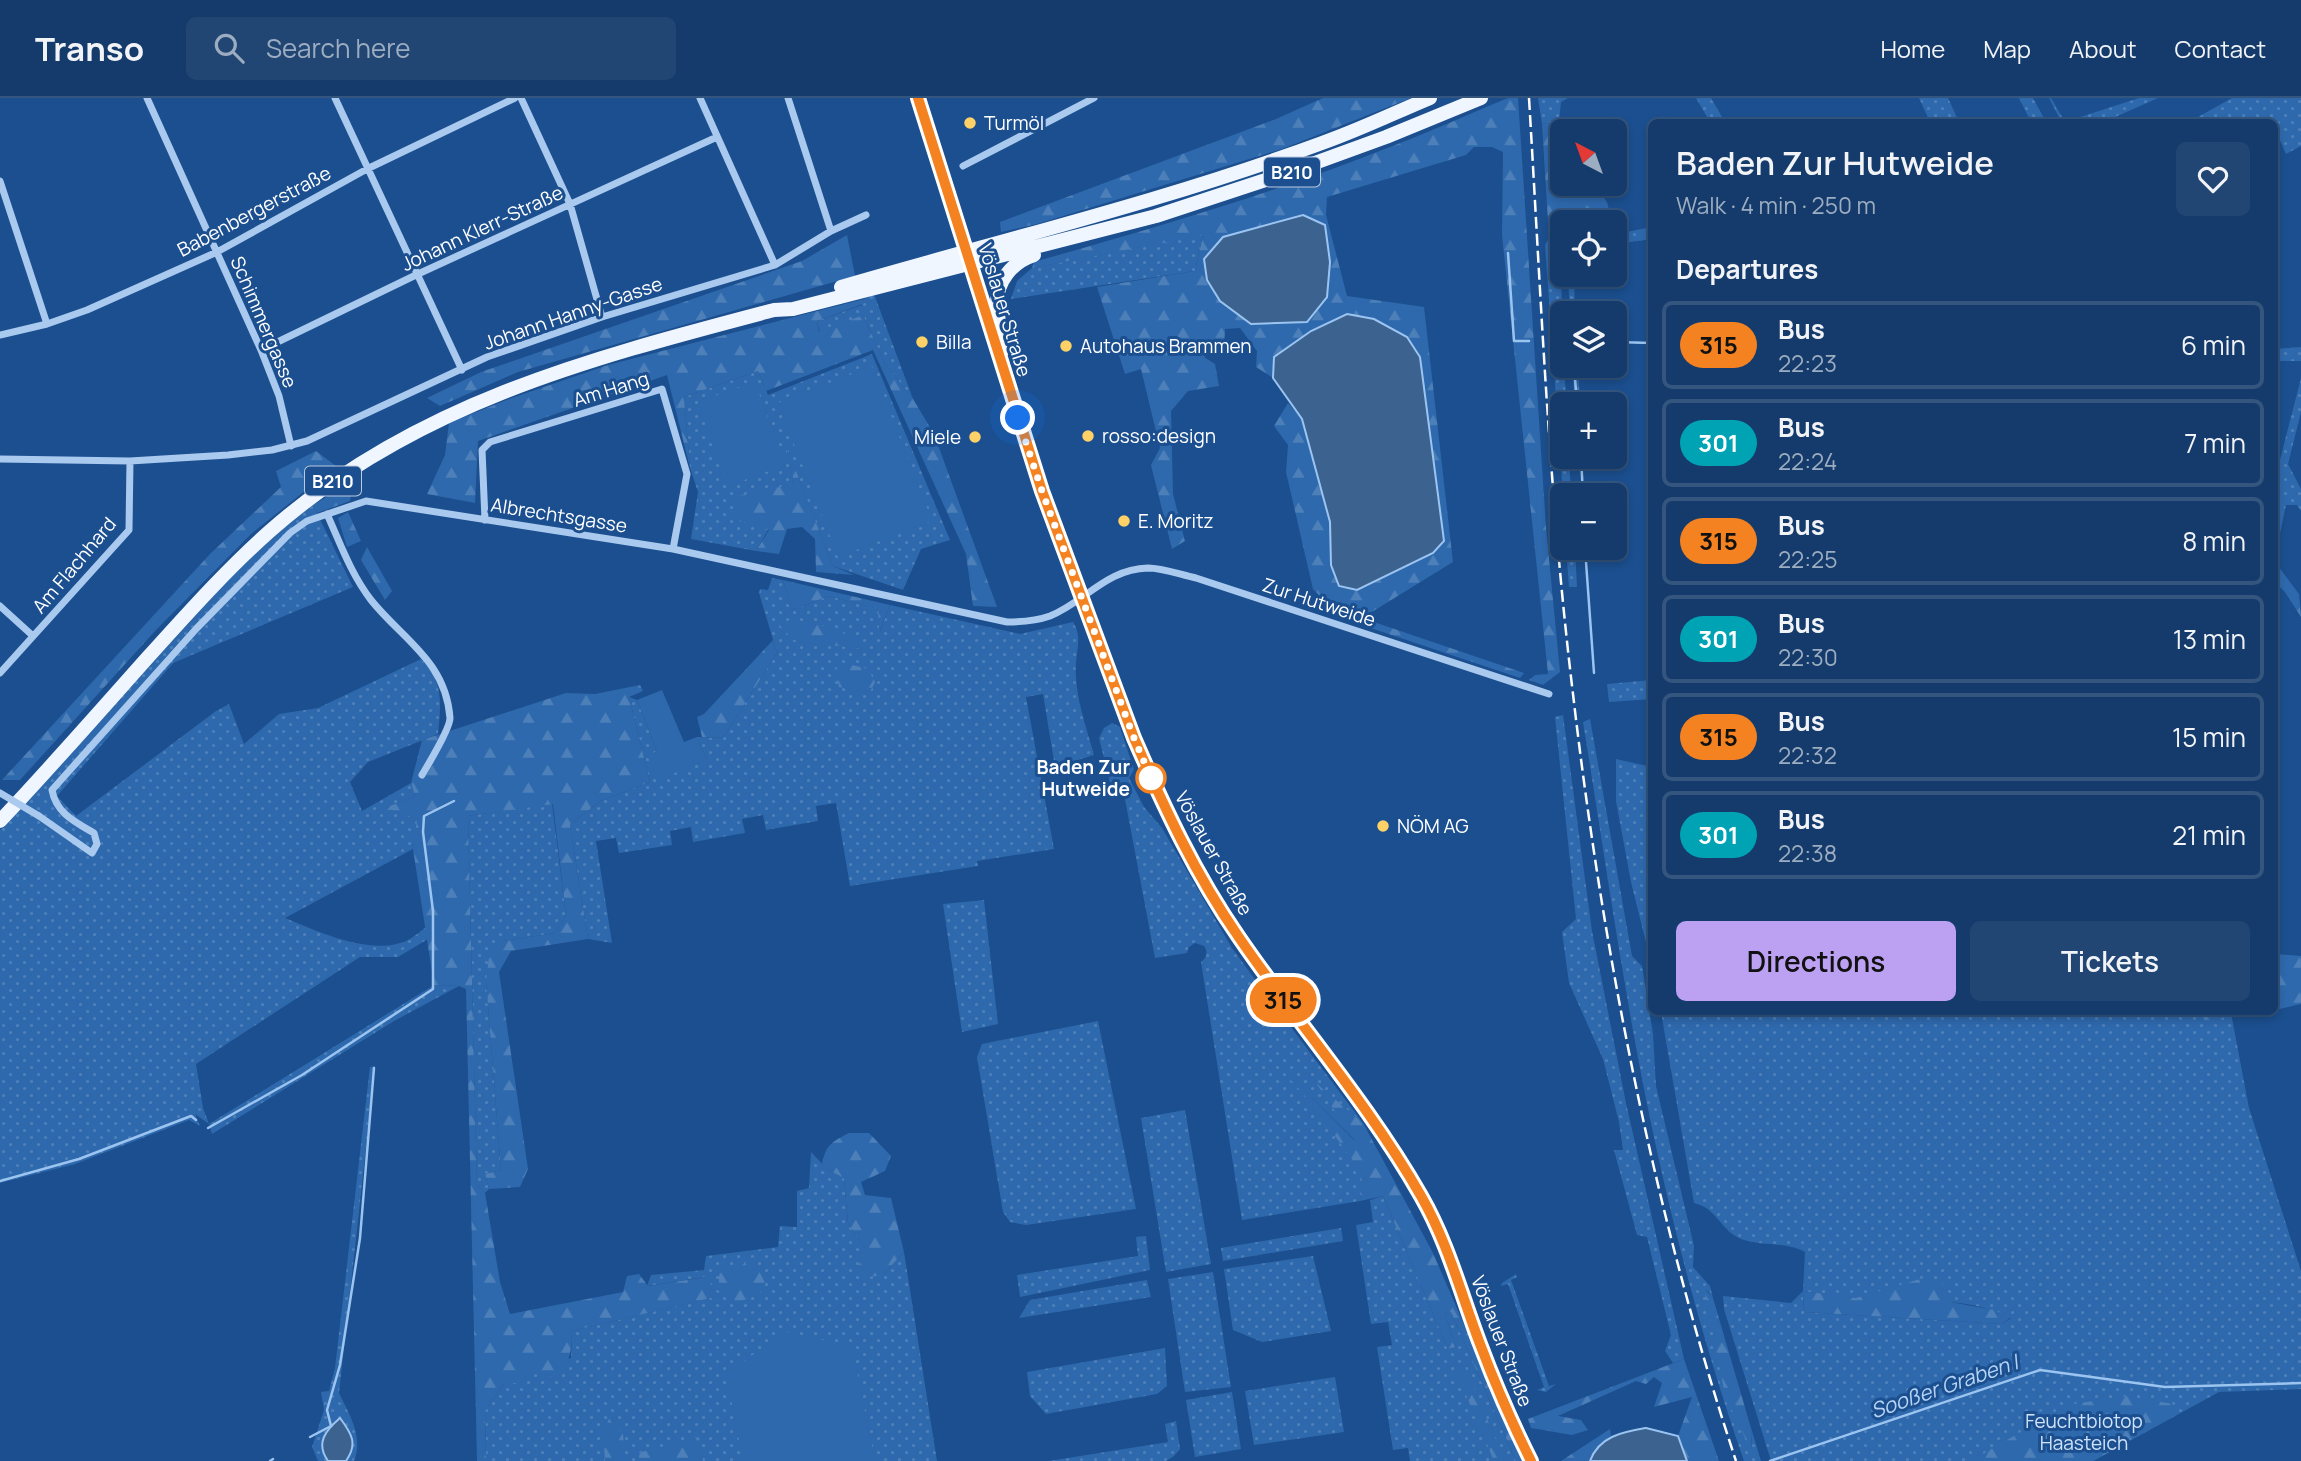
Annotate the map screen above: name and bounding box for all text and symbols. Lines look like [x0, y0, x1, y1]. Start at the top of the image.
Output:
search box [186, 17, 676, 80]
text: Transo [35, 26, 144, 71]
icon: search [210, 29, 248, 67]
text: Search here [266, 30, 411, 66]
text: Home [1880, 32, 1945, 65]
text: Map [1983, 32, 2031, 65]
text: About [2069, 32, 2137, 65]
text: Contact [2175, 32, 2266, 65]
place label: Turmöl [984, 110, 1044, 136]
marker: Turmöl [962, 115, 978, 131]
north arrow [1550, 119, 1628, 196]
map controls [1550, 119, 1627, 560]
text: Baden Zur Hutweide [1676, 140, 1994, 185]
button: heart [2176, 142, 2250, 216]
road number: B210 [1264, 158, 1320, 186]
street label: Babenbergerstraße [173, 160, 335, 262]
street label: Johann Klerr-Straße [397, 179, 567, 277]
text: Walk · 4 min · 250 m [1676, 189, 1876, 221]
button: locate [1550, 210, 1627, 287]
street label: Vöslauer Straße [972, 240, 1038, 380]
text: Departures [1676, 251, 1818, 287]
street label: Schimmergasse [225, 252, 303, 392]
street label: Johann Hanny-Gasse [480, 270, 666, 356]
button: layers [1550, 301, 1627, 378]
text: Bus [1778, 311, 1825, 347]
text: 6 min [2181, 327, 2246, 363]
text: 315 [1699, 328, 1738, 361]
place label: Billa [936, 329, 972, 355]
place label: Autohaus Brammen [1080, 333, 1252, 359]
marker: Billa [914, 334, 930, 350]
marker: Autohaus Brammen [1058, 338, 1074, 354]
text: 22:23 [1778, 347, 1837, 379]
street label: Am Hang [570, 365, 652, 413]
button: + [1550, 392, 1627, 469]
your location [1000, 400, 1035, 435]
text: Bus [1778, 409, 1825, 445]
place label: rosso:design [1102, 423, 1216, 449]
place label: Miele [914, 424, 961, 450]
text: 7 min [2184, 425, 2246, 461]
text: 301 [1698, 426, 1739, 459]
marker: rosso:design [1080, 428, 1096, 444]
marker: Miele [967, 429, 983, 445]
text: 22:24 [1778, 445, 1837, 477]
road number: B210 [305, 466, 361, 496]
button: − [1550, 483, 1627, 560]
street label: Albrechtsgasse [489, 491, 629, 539]
text: Bus [1778, 507, 1825, 543]
place label: E. Moritz [1138, 508, 1214, 534]
street label: Am Flachhard [26, 511, 122, 619]
marker: E. Moritz [1116, 513, 1132, 529]
text: 8 min [2182, 523, 2246, 559]
text: 315 [1699, 524, 1738, 557]
text: 22:25 [1778, 543, 1838, 575]
street label: Zur Hutweide [1259, 571, 1379, 633]
text: Bus [1778, 605, 1825, 641]
text: 13 min [2173, 621, 2246, 657]
text: 301 [1698, 622, 1739, 655]
text: 22:30 [1778, 641, 1838, 673]
text: Bus [1778, 703, 1825, 739]
text: 15 min [2172, 719, 2246, 755]
text: 315 [1699, 720, 1738, 753]
text: 22:32 [1778, 739, 1837, 771]
place label: Baden Zur Hutweide [1036, 754, 1130, 802]
marker: Baden Zur Hutweide [1136, 763, 1166, 793]
street label: Vöslauer Straße [1169, 786, 1259, 920]
text: Bus [1778, 801, 1825, 837]
place label: NÖM AG [1397, 813, 1469, 839]
text: 21 min [2172, 817, 2246, 853]
marker: NÖM AG [1375, 818, 1391, 834]
text: 301 [1698, 818, 1739, 851]
text: 22:38 [1778, 837, 1837, 869]
button: Directions [1676, 921, 1956, 1001]
button: Tickets [1970, 921, 2250, 1001]
line badge: 315 [1243, 977, 1323, 1023]
text: 315 [1264, 983, 1302, 1016]
street label: Vöslauer Straße [1465, 1272, 1539, 1410]
water label: Sooßer Graben I [1867, 1347, 2023, 1424]
park label: Feuchtbiotop Haasteich [2025, 1408, 2143, 1456]

